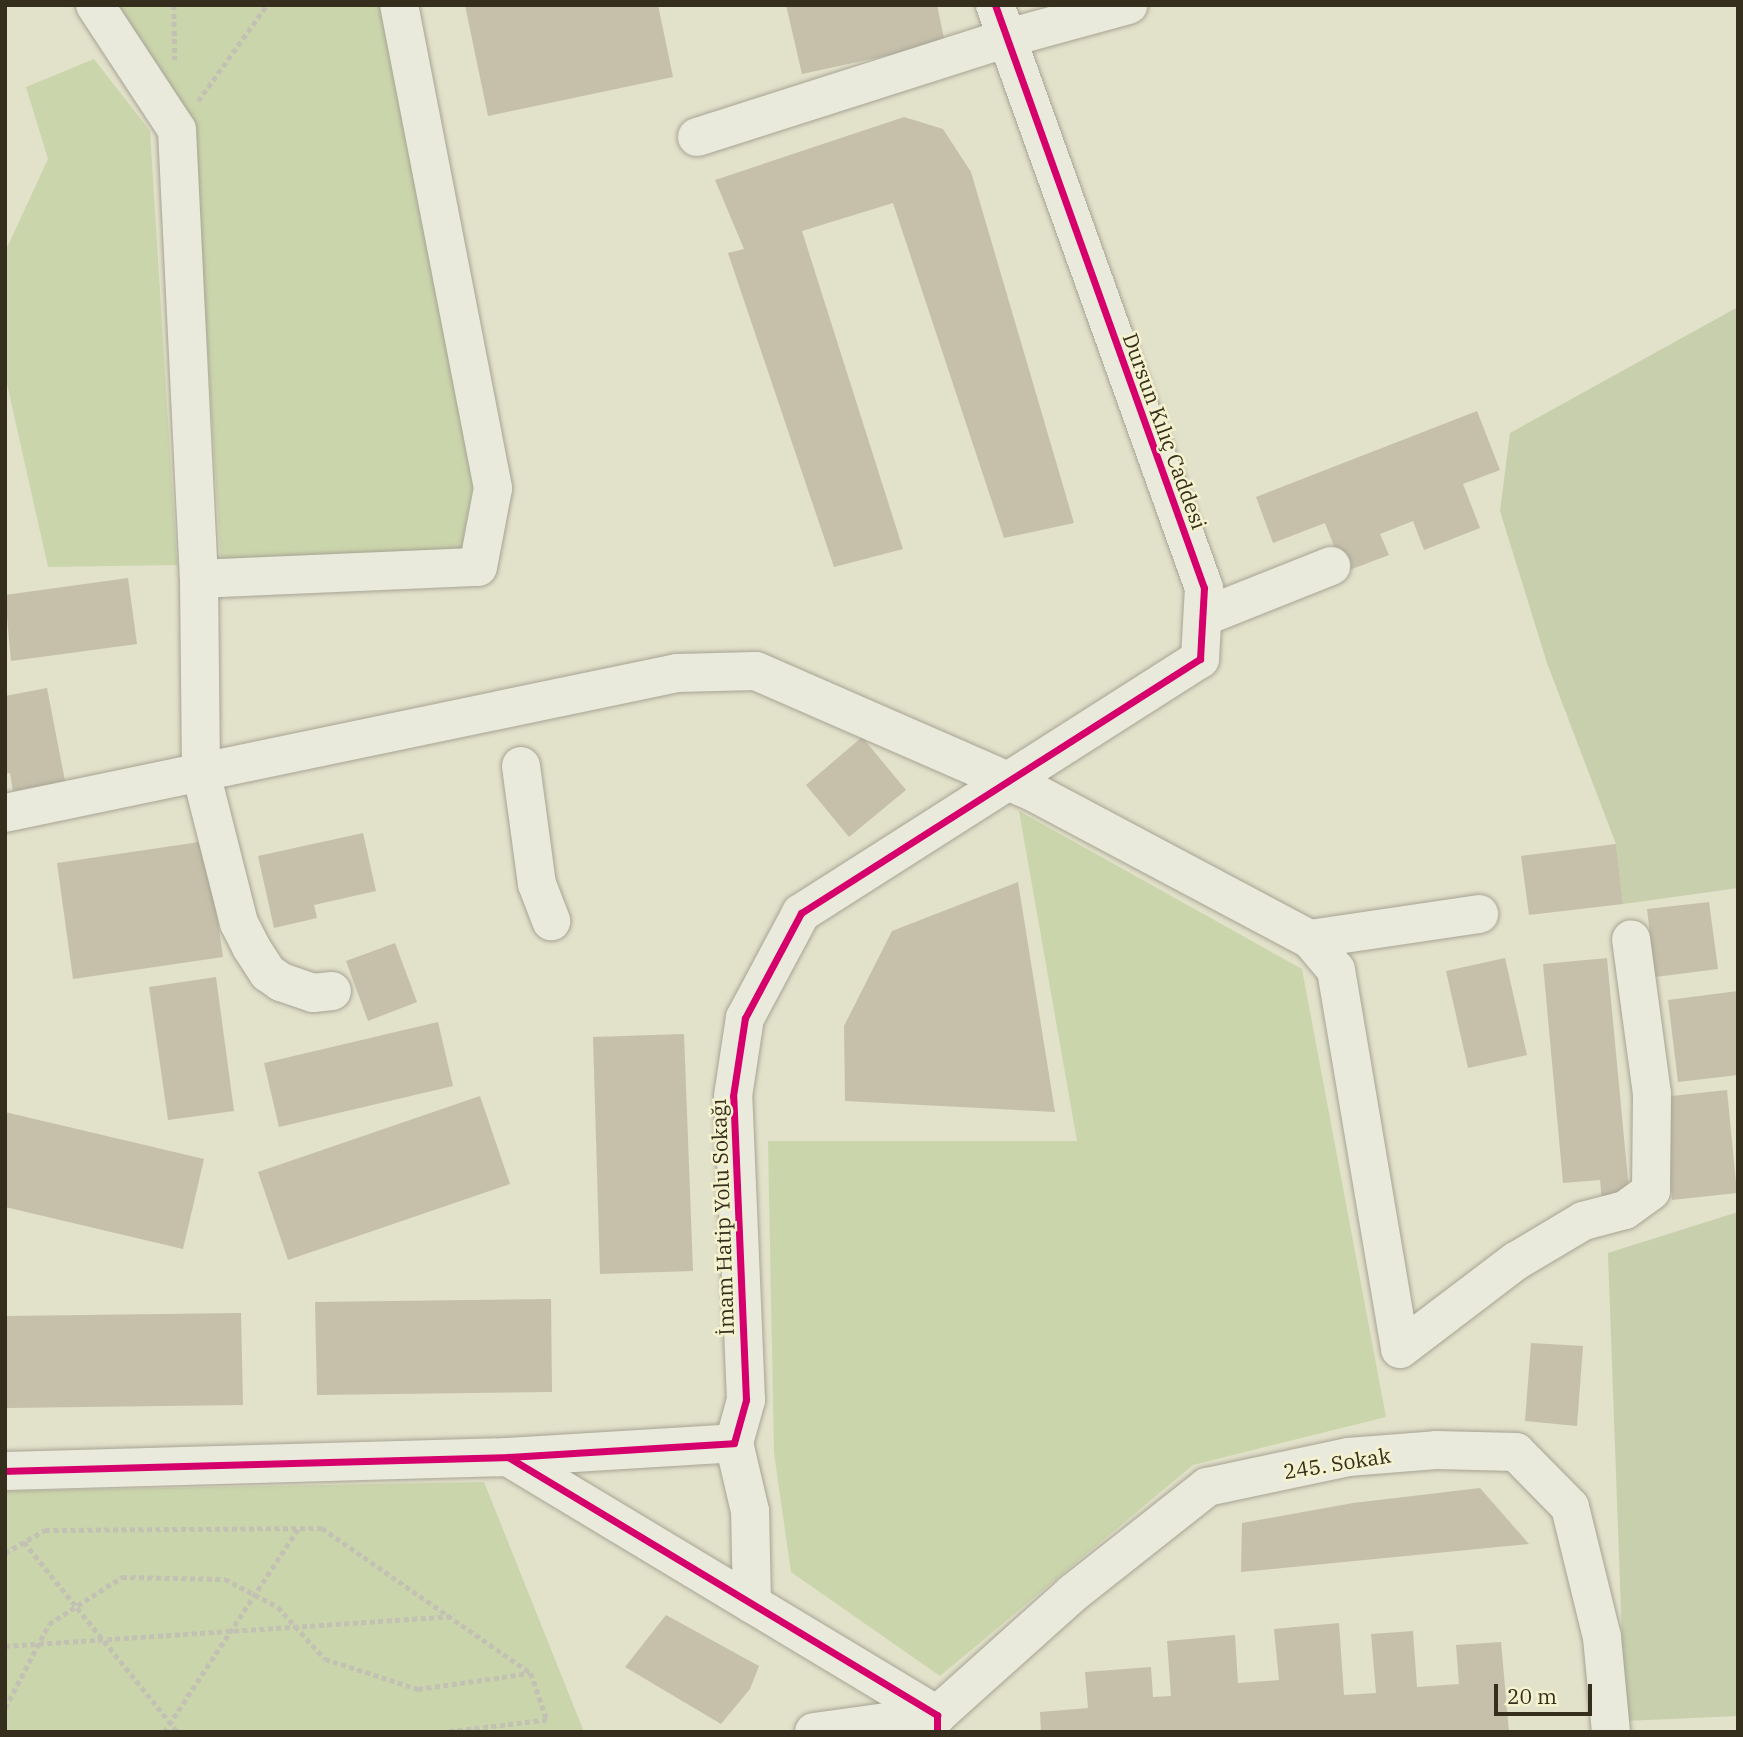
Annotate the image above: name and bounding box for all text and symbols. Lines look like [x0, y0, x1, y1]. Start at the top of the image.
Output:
street label: Dursun Kılıç Caddesi [1118, 329, 1212, 533]
street label: İmam Hatip Yolu Sokağı [705, 1098, 739, 1336]
street label: 245. Sokak [1281, 1442, 1393, 1484]
scale bar [1498, 1670, 1596, 1714]
text: 20 m [1507, 1682, 1557, 1710]

